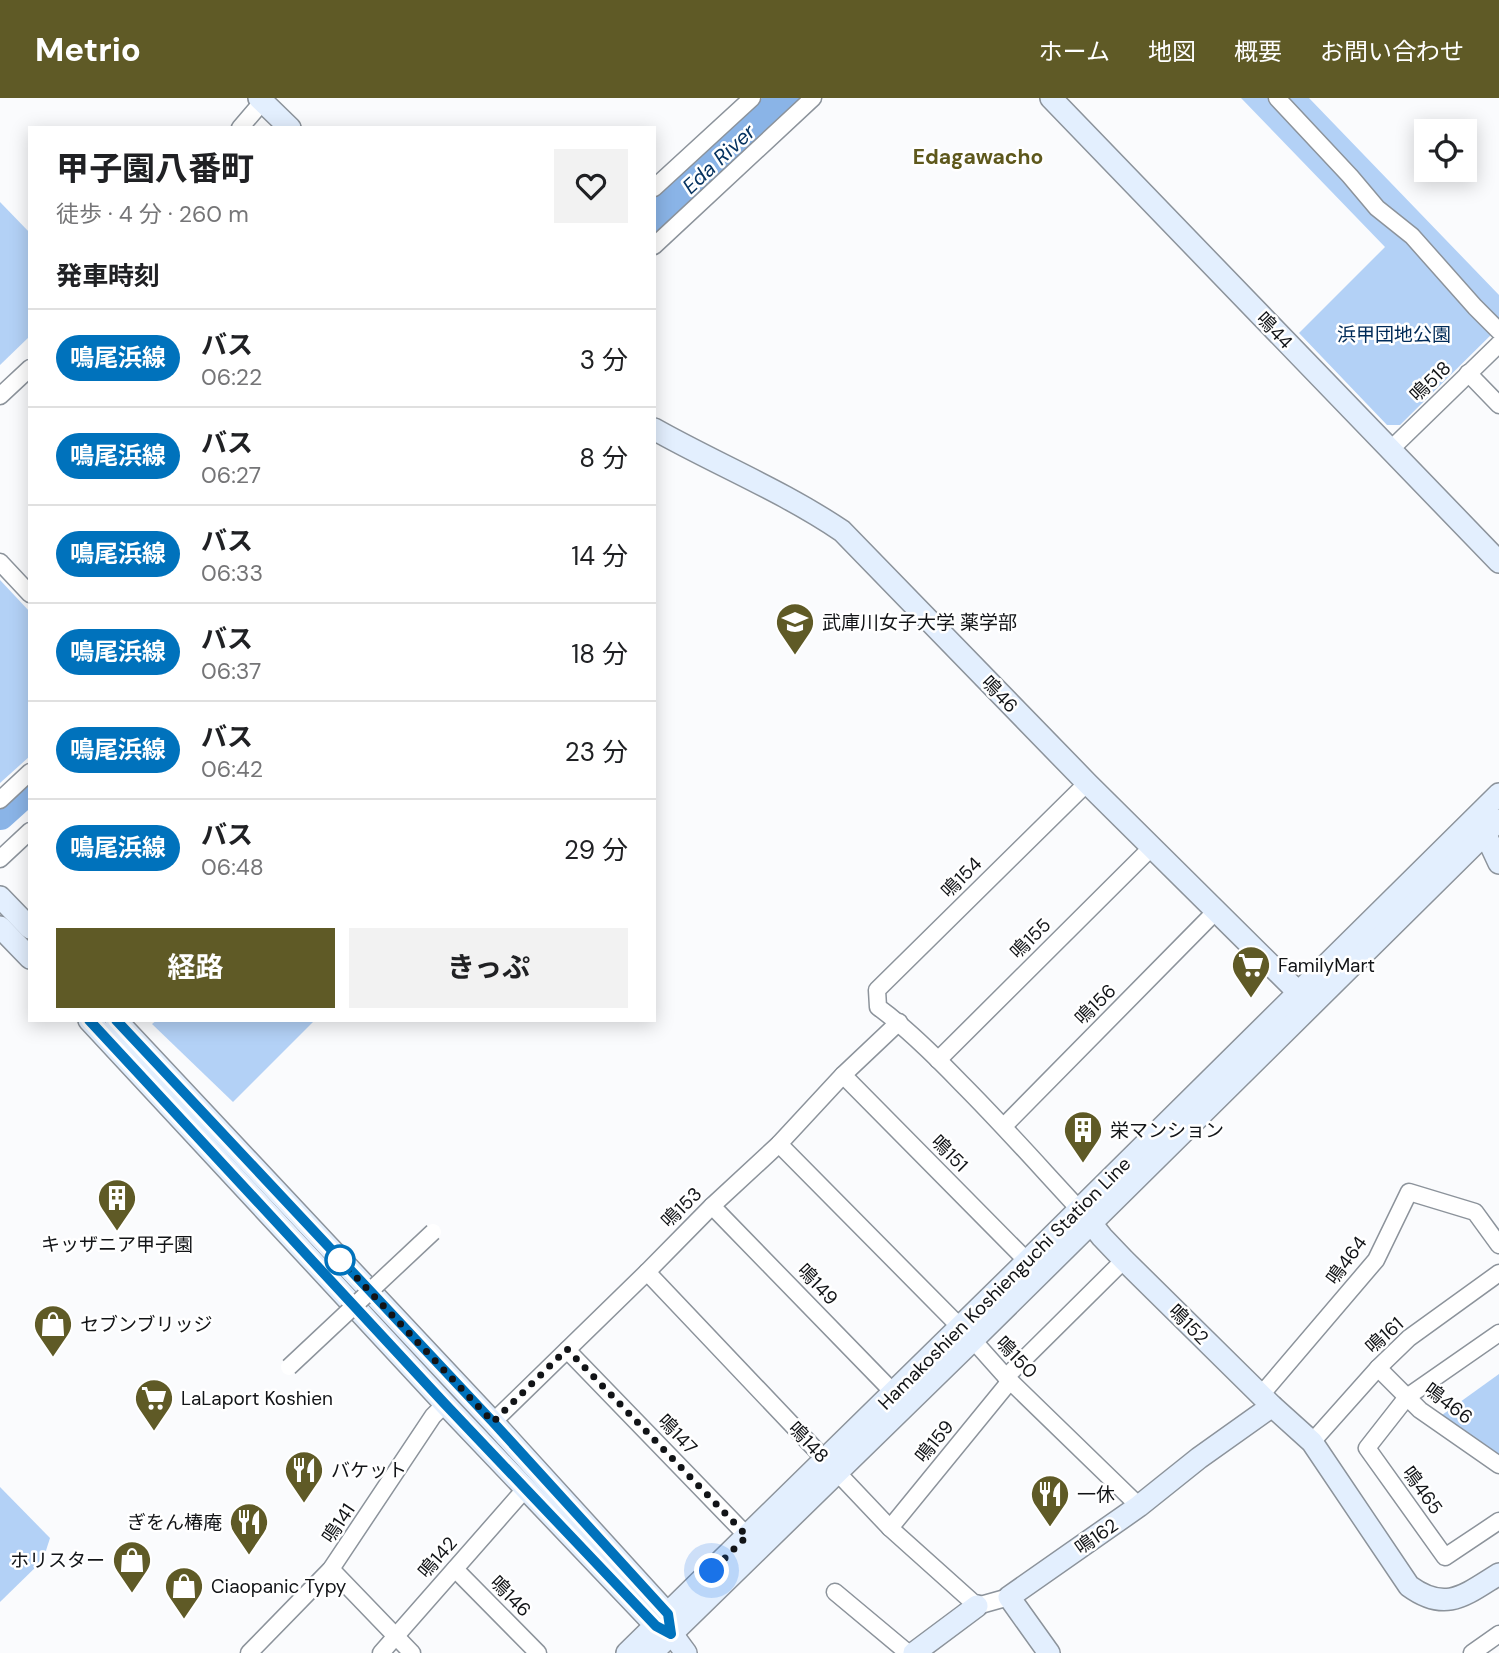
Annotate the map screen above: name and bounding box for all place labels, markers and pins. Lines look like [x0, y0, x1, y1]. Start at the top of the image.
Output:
school or university icon: 武庫川女子大学 薬学部 [774, 601, 816, 656]
place label: 武庫川女子大学 薬学部 [822, 610, 1017, 635]
supermarket icon: FamilyMart [1230, 944, 1272, 999]
place label: FamilyMart [1278, 953, 1375, 978]
building icon: 栄マンション [1062, 1109, 1104, 1164]
place label: 栄マンション [1110, 1118, 1224, 1143]
building icon: キッザニア甲子園 [96, 1177, 138, 1232]
place label: キッザニア甲子園 [41, 1232, 193, 1257]
unlabelled marker [325, 1245, 355, 1275]
shop icon: セブンブリッジ [32, 1303, 74, 1358]
place label: セブンブリッジ [80, 1312, 212, 1337]
supermarket icon: LaLaport Koshien [133, 1377, 175, 1432]
place label: LaLaport Koshien [181, 1386, 333, 1411]
restaurant icon: バケット [283, 1449, 325, 1504]
place label: バケット [331, 1458, 407, 1483]
restaurant icon: 一休 [1029, 1473, 1071, 1528]
place label: 一休 [1077, 1482, 1115, 1507]
restaurant icon: ぎをん椿庵 [228, 1501, 270, 1556]
place label: ぎをん椿庵 [127, 1510, 222, 1535]
shop icon: ホリスター [111, 1539, 153, 1594]
place label: ホリスター [10, 1548, 105, 1573]
shop icon: Ciaopanic Typy [163, 1565, 205, 1620]
place label: Ciaopanic Typy [211, 1574, 347, 1599]

